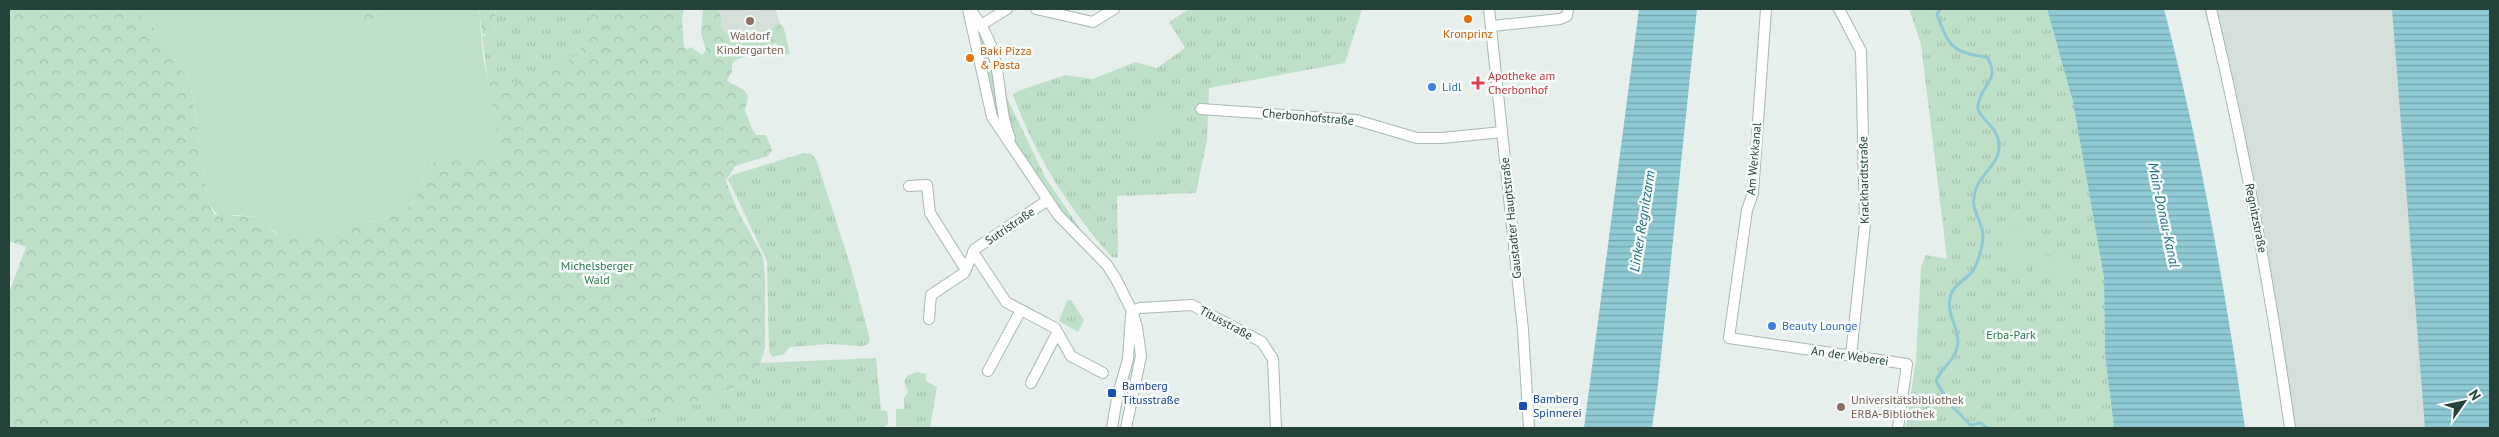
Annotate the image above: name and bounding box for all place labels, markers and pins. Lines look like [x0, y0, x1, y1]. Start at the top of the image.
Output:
marker: Kronprinz [1462, 13, 1474, 25]
marker: Waldorf Kindergarten [744, 15, 756, 27]
place label: Kronprinz [1443, 26, 1493, 41]
place label: Waldorf Kindergarten [716, 28, 784, 57]
place label: Baki Pizza & Pasta [980, 43, 1032, 72]
marker: Baki Pizza & Pasta [964, 52, 976, 64]
place label: Apotheke am Cherbonhof [1488, 68, 1555, 97]
marker: Apotheke am Cherbonhof [1472, 77, 1484, 89]
place label: Lidl [1442, 79, 1462, 94]
marker: Lidl [1426, 81, 1438, 93]
place label: Beauty Lounge [1782, 318, 1857, 333]
marker: Beauty Lounge [1766, 320, 1778, 332]
place label: Bamberg Titusstraße [1122, 378, 1180, 407]
marker: Bamberg Titusstraße [1106, 387, 1118, 399]
place label: Bamberg Spinnerei [1533, 391, 1582, 420]
place label: Universitätsbibliothek ERBA-Bibliothek [1851, 392, 1964, 421]
marker: Bamberg Spinnerei [1517, 400, 1529, 412]
marker: Universitätsbibliothek ERBA-Bibliothek [1835, 401, 1847, 413]

